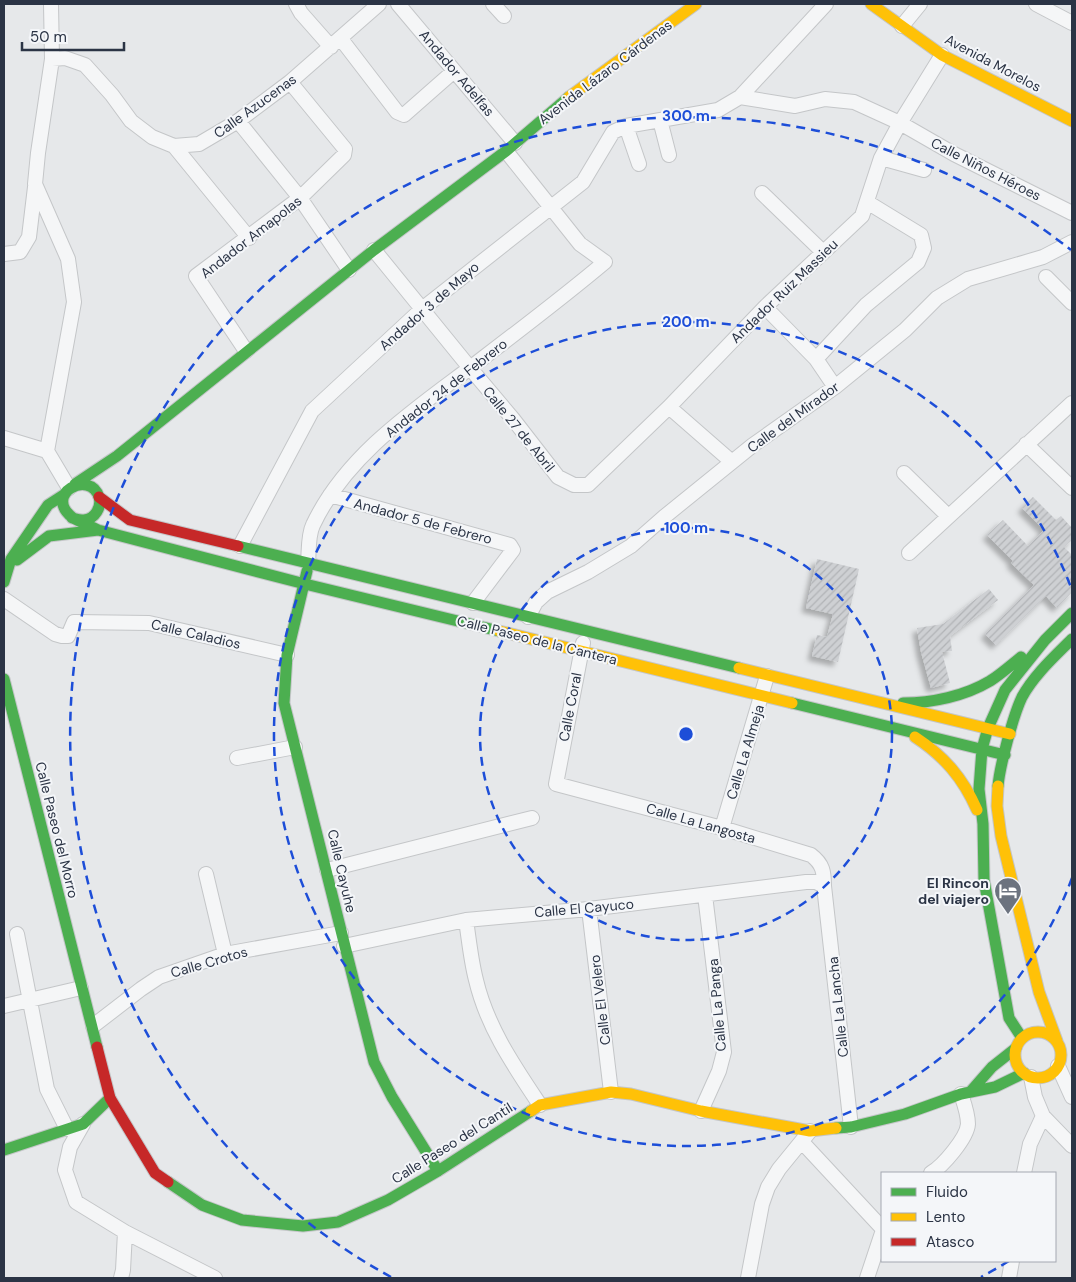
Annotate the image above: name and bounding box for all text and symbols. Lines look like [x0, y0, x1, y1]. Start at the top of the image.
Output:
street label: Avenida Lázaro Cárdenas [534, 16, 676, 128]
scale bar [22, 20, 125, 52]
street label: Andador Adelfas [416, 26, 498, 120]
text: 50 m [30, 27, 67, 47]
street label: Avenida Morelos [942, 30, 1044, 96]
street label: Calle Azucenas [210, 70, 300, 142]
text: 300 m [662, 106, 710, 126]
street label: Calle Niños Héroes [928, 133, 1044, 205]
street label: Andador Amapolas [197, 192, 305, 282]
street label: Andador Ruiz Massieu [727, 235, 841, 347]
street label: Andador 3 de Mayo [375, 258, 483, 354]
text: 200 m [662, 312, 710, 332]
street label: Andador 24 de Febrero [381, 335, 511, 441]
street label: Calle del Mirador [743, 378, 843, 456]
street label: Calle 27 de Abril [479, 383, 559, 475]
street label: Andador 5 de Febrero [352, 494, 494, 548]
text: 100 m [664, 518, 708, 538]
street label: Calle Paseo de la Cantera [455, 611, 619, 669]
street label: Calle Caladios [149, 615, 243, 653]
street label: Calle Coral [555, 671, 585, 743]
street label: Calle La Almeja [722, 702, 768, 802]
centre of rings [677, 725, 695, 743]
street label: Calle Paseo del Morro [31, 760, 83, 900]
street label: Calle La Langosta [644, 799, 758, 847]
street label: Calle Cayuhe [324, 828, 360, 914]
place label: El Rincon del viajero [918, 874, 989, 908]
hotel icon: El Rincon del viajero [993, 876, 1023, 915]
street label: Calle El Cayuco [533, 895, 635, 921]
street label: Calle Crotos [168, 942, 250, 982]
street label: Calle El Velero [586, 954, 614, 1046]
street label: Calle La Lancha [824, 956, 852, 1058]
street label: Calle La Panga [704, 958, 730, 1052]
street label: Calle Paseo del Cantil [388, 1098, 516, 1188]
legend [881, 1172, 1056, 1262]
text: Fluido [926, 1182, 968, 1202]
text: Lento [926, 1207, 965, 1227]
text: Atasco [926, 1232, 974, 1252]

